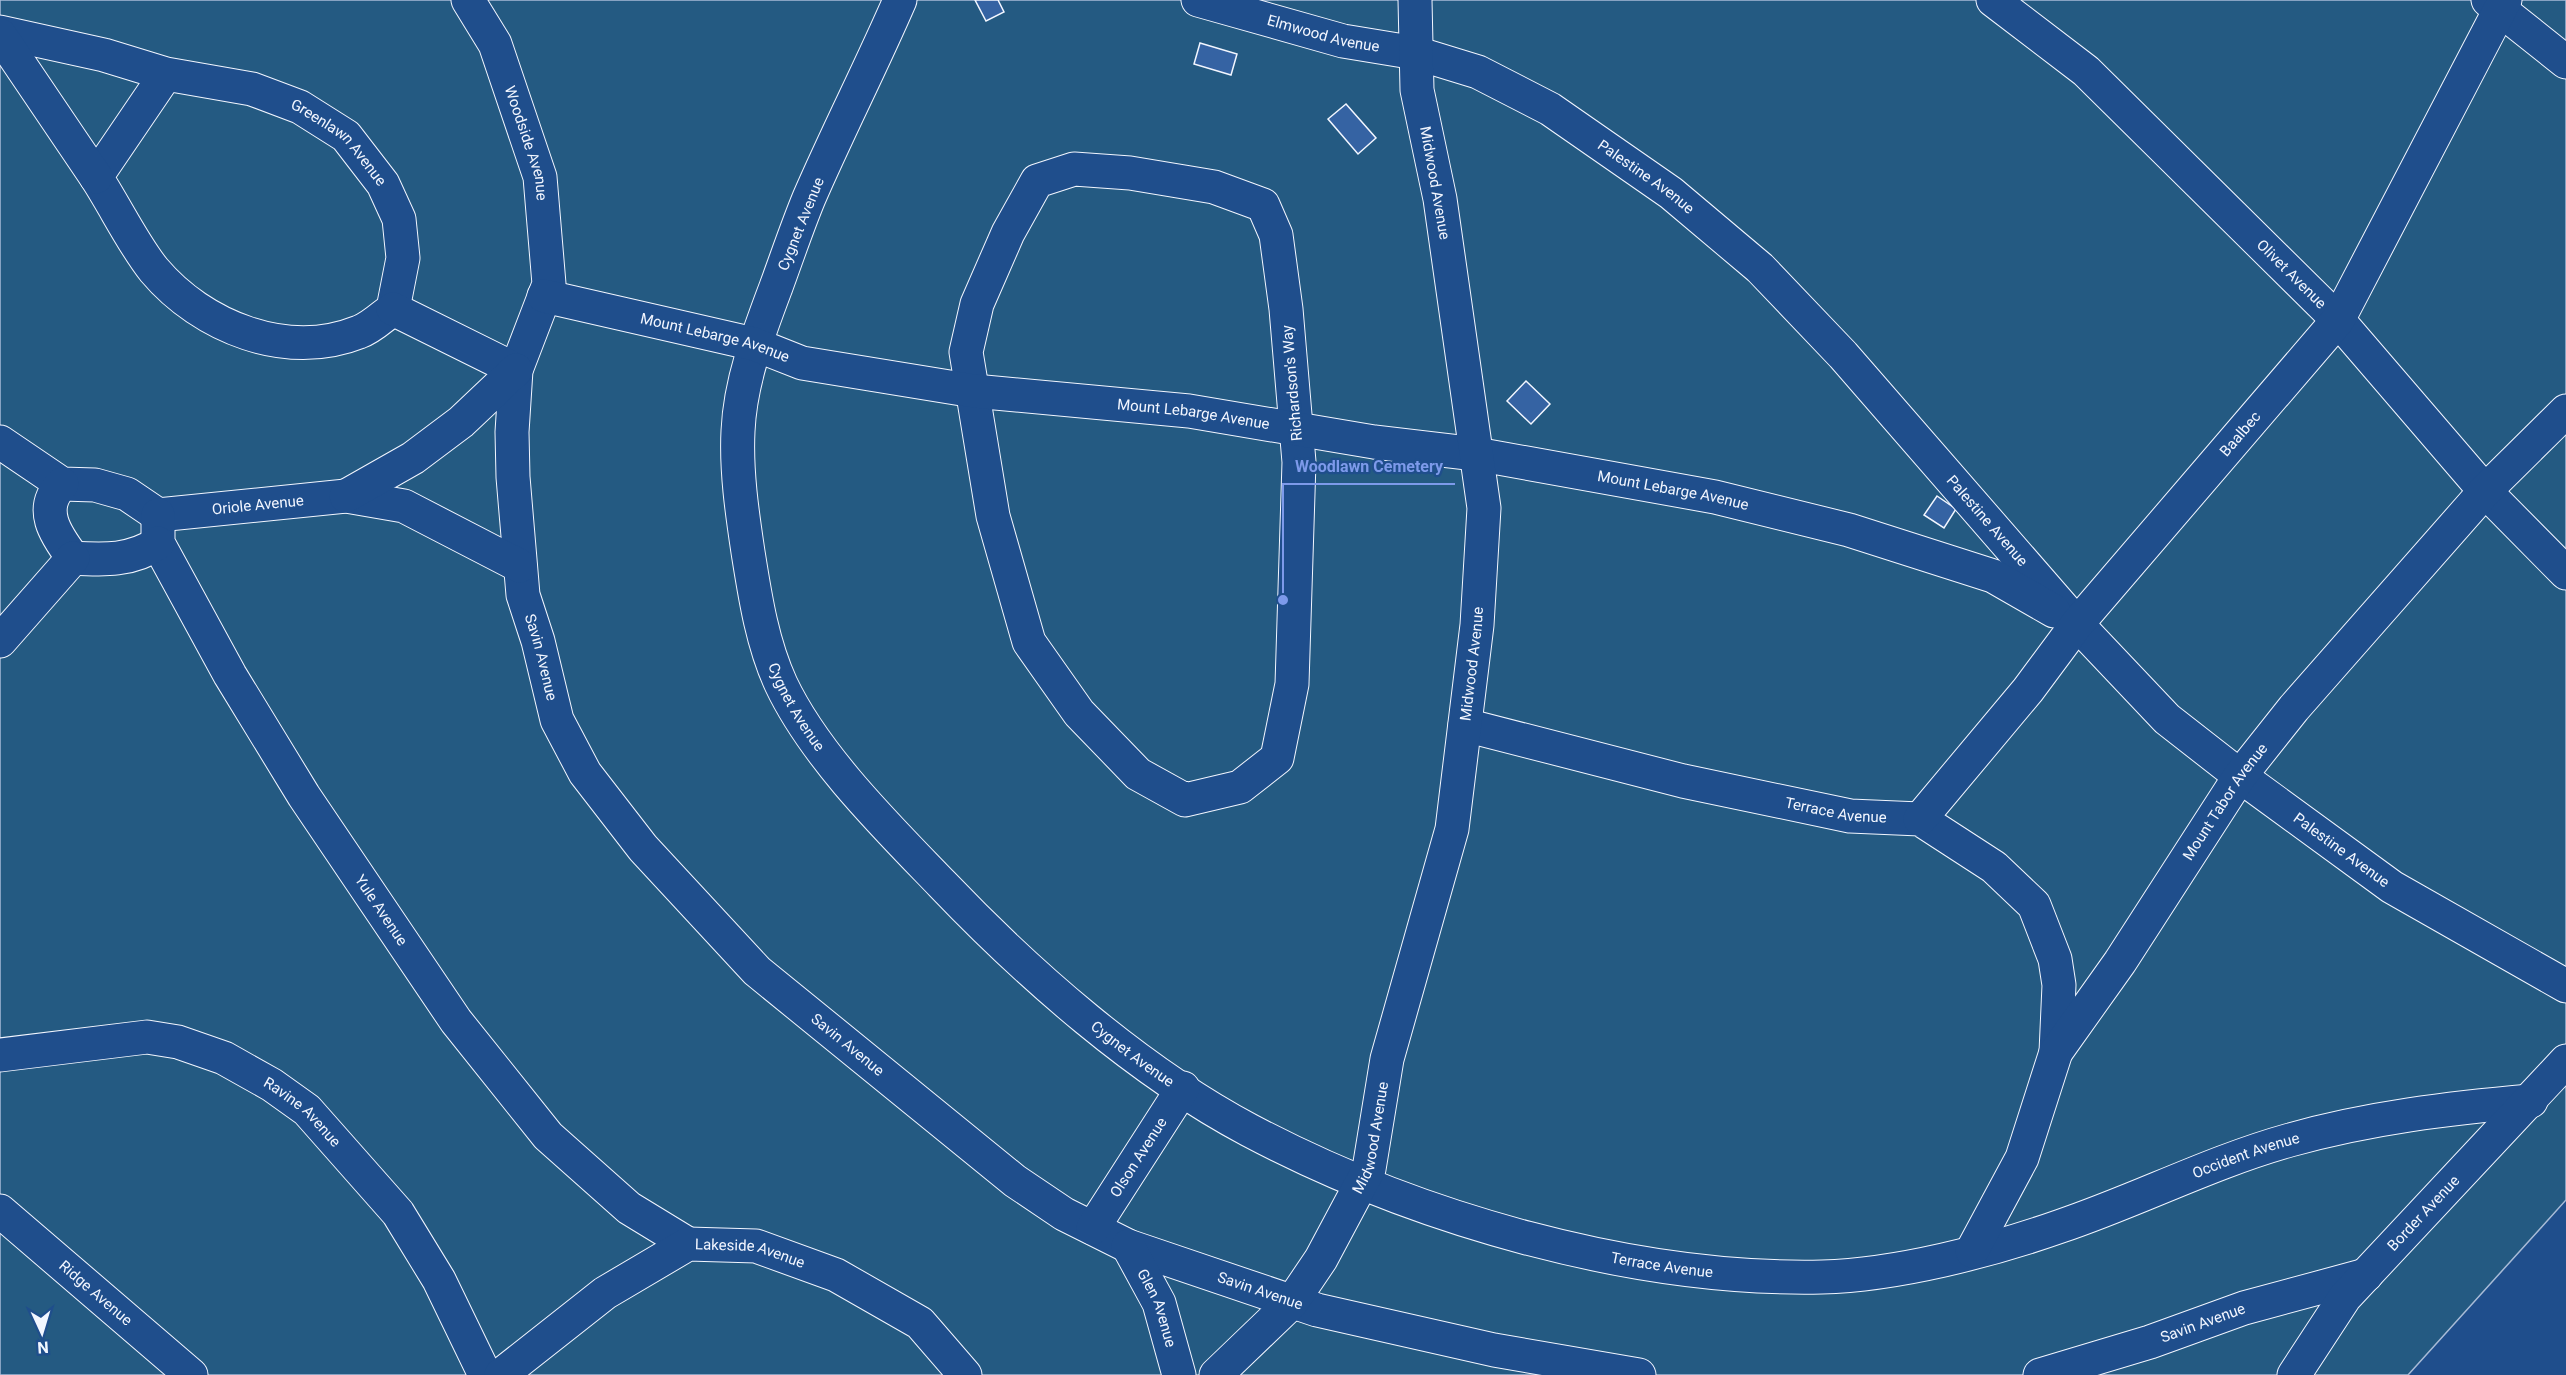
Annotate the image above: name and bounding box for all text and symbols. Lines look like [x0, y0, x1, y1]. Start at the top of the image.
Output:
street label: Elmwood Avenue [1265, 11, 1381, 56]
street label: Woodside Avenue [501, 83, 551, 201]
street label: Greenlawn Avenue [289, 96, 390, 189]
street label: Midwood Avenue [1416, 125, 1454, 241]
street label: Palestine Avenue [1594, 136, 1698, 218]
street label: Cygnet Avenue [774, 175, 828, 273]
street label: Olivet Avenue [2253, 236, 2330, 312]
street label: Mount Lebarge Avenue [639, 309, 792, 366]
street label: Richardson's Way [1278, 324, 1306, 442]
street label: Mount Lebarge Avenue [1116, 395, 1271, 433]
street label: Baalbec [2216, 408, 2265, 460]
callout: Woodlawn Cemetery [1283, 450, 1455, 484]
text: Woodlawn Cemetery [1295, 457, 1444, 476]
street label: Mount Lebarge Avenue [1596, 467, 1751, 514]
street label: Palestine Avenue [1943, 472, 2032, 570]
street label: Oriole Avenue [211, 491, 305, 518]
street label: Midwood Avenue [1456, 606, 1487, 722]
street label: Savin Avenue [521, 612, 561, 702]
street label: Cygnet Avenue [764, 660, 829, 755]
street label: Mount Tabor Avenue [2179, 740, 2271, 864]
street label: Terrace Avenue [1783, 794, 1887, 827]
street label: Palestine Avenue [2290, 809, 2393, 891]
street label: Yule Avenue [351, 871, 411, 949]
street label: Savin Avenue [807, 1010, 888, 1080]
street label: Cygnet Avenue [1087, 1017, 1177, 1091]
street label: Ravine Avenue [261, 1073, 344, 1151]
street label: Midwood Avenue [1348, 1080, 1392, 1197]
street label: Olson Avenue [1106, 1114, 1171, 1201]
street label: Occident Avenue [2190, 1129, 2301, 1182]
street label: Border Avenue [2384, 1172, 2463, 1255]
street label: Lakeside Avenue [695, 1235, 807, 1272]
street label: Terrace Avenue [1609, 1249, 1714, 1281]
street label: Ridge Avenue [55, 1257, 136, 1329]
street label: Glen Avenue [1133, 1266, 1180, 1349]
street label: Savin Avenue [1215, 1268, 1305, 1314]
street label: Savin Avenue [2158, 1299, 2248, 1347]
north arrow [12, 1303, 72, 1363]
text: N [37, 1338, 49, 1357]

